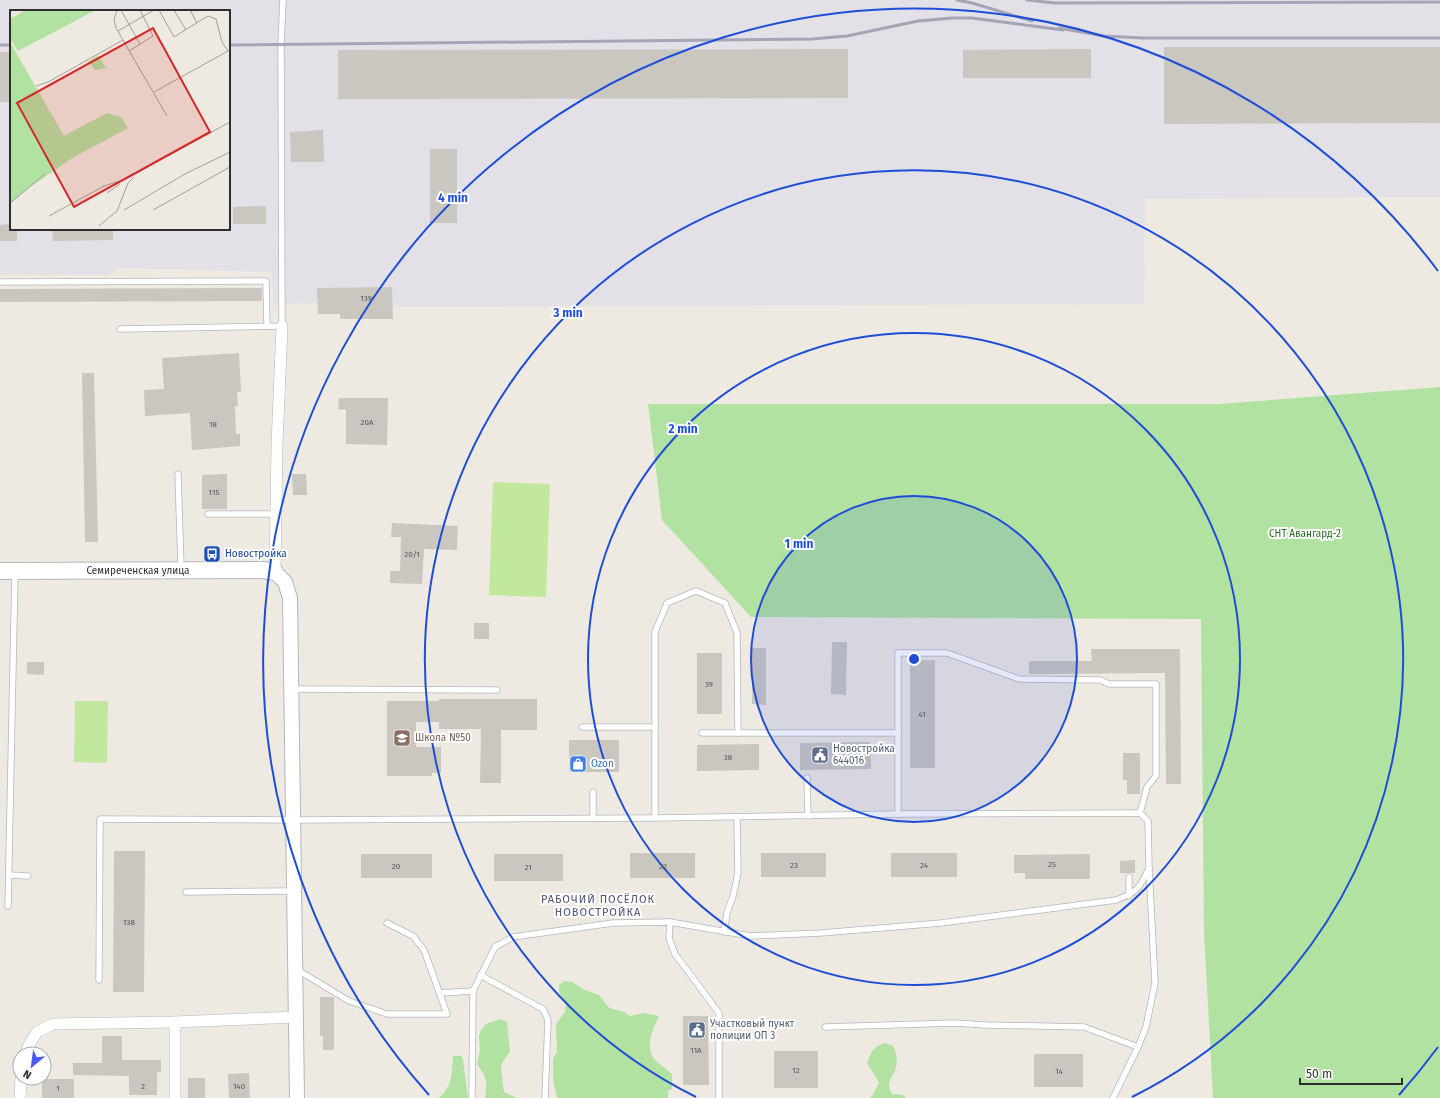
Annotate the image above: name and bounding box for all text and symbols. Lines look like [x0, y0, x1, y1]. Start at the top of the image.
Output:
inset map [10, 10, 230, 230]
text: 4 min [438, 191, 468, 205]
house number: 139 [360, 294, 372, 303]
text: 3 min [552, 306, 583, 320]
house number: 20А [360, 418, 374, 427]
house number: 18 [209, 420, 218, 429]
text: 2 min [668, 422, 698, 436]
house number: 115 [209, 488, 219, 497]
park label: СНТ Авангард-2 [1269, 528, 1341, 540]
text: 1 min [785, 537, 813, 551]
bus stop icon: Новостройка [202, 544, 222, 564]
place label: Новостройка [225, 548, 287, 560]
house number: 20/1 [404, 550, 420, 559]
street label: Семиреченская улица [86, 565, 190, 577]
centre of rings [907, 652, 921, 666]
house number: 39 [705, 680, 713, 689]
house number: 41 [918, 710, 926, 719]
school or university icon: Школа №50 [392, 728, 412, 748]
place label: Школа №50 [415, 732, 471, 744]
place label: Новостройка 644016 [833, 743, 895, 767]
public building icon: Новостройка 644016 [810, 745, 830, 765]
house number: 38 [724, 753, 733, 762]
shop icon: Ozon [568, 754, 588, 774]
place label: Ozon [591, 758, 614, 770]
house number: 25 [1048, 860, 1056, 869]
house number: 23 [790, 861, 798, 870]
house number: 24 [920, 861, 929, 870]
house number: 20 [392, 862, 401, 871]
house number: 22 [659, 862, 667, 871]
house number: 21 [524, 863, 532, 872]
district label: РАБОЧИЙ ПОСЁЛОК НОВОСТРОЙКА [541, 892, 655, 919]
house number: 138 [123, 918, 136, 927]
place label: Участковый пункт полиции ОП 3 [710, 1018, 795, 1042]
public building icon: Участковый пункт полиции ОП 3 [687, 1020, 707, 1040]
north arrow [12, 1046, 52, 1086]
house number: 11А [690, 1046, 702, 1055]
scale bar [1300, 1060, 1402, 1086]
house number: 12 [792, 1066, 800, 1075]
text: N [21, 1067, 34, 1082]
house number: 14 [1055, 1067, 1064, 1076]
text: 50 m [1306, 1067, 1332, 1081]
house number: 2 [141, 1082, 145, 1091]
house number: 140 [233, 1082, 246, 1091]
house number: 1 [56, 1084, 60, 1093]

